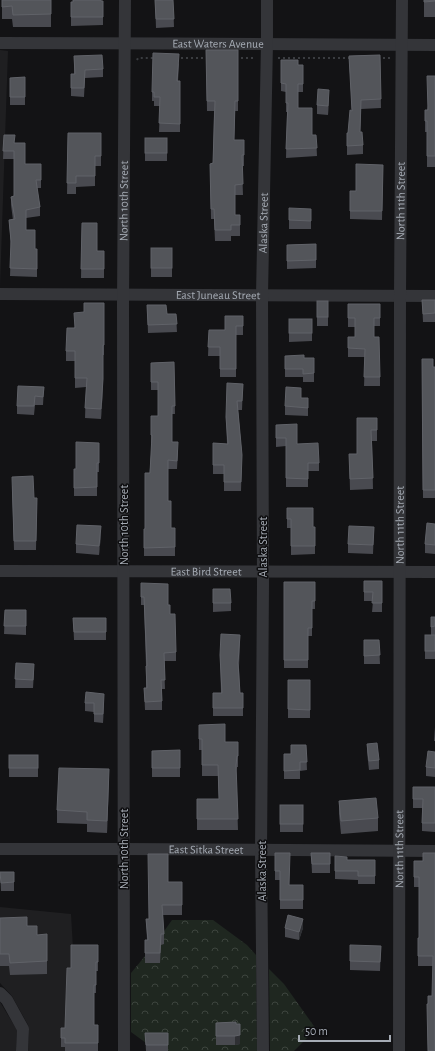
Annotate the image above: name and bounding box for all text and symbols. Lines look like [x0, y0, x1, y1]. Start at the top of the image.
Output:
street label: East Waters Avenue [172, 38, 264, 50]
street label: North 10th Street [117, 161, 130, 241]
street label: North 11th Street [394, 162, 407, 240]
street label: Alaska Street [257, 192, 270, 254]
street label: East Juneau Street [176, 289, 261, 301]
street label: North 10th Street [118, 485, 130, 565]
street label: North 11th Street [394, 486, 406, 564]
street label: Alaska Street [257, 516, 269, 577]
street label: East Bird Street [170, 565, 242, 578]
street label: North 10th Street [118, 809, 130, 889]
street label: North 11th Street [393, 810, 405, 888]
street label: Alaska Street [256, 840, 268, 901]
street label: East Sitka Street [169, 843, 244, 856]
scale bar [299, 1017, 390, 1043]
text: 50 m [305, 1025, 328, 1037]

